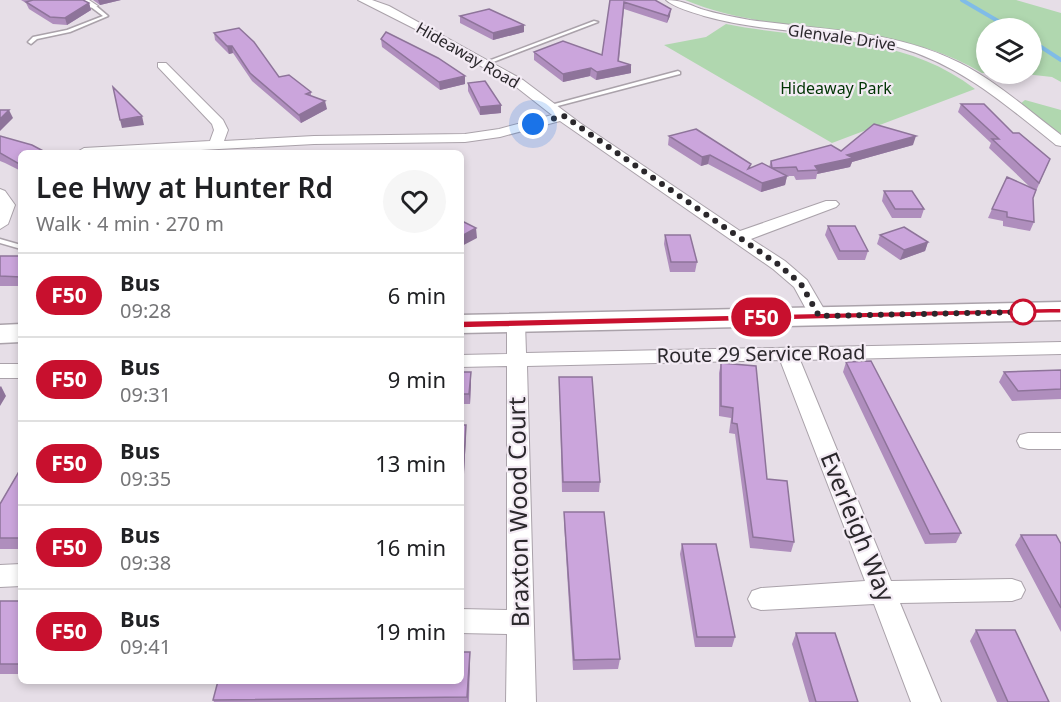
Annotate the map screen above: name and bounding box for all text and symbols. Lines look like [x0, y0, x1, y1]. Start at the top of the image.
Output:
street label: Hideaway Road [412, 16, 524, 94]
map controls [976, 18, 1042, 84]
button: layers [976, 18, 1042, 84]
street label: Glenvale Drive [787, 19, 897, 55]
park label: Hideaway Park [780, 77, 892, 99]
your location [518, 109, 548, 139]
text: Lee Hwy at Hunter Rd [36, 168, 333, 206]
button: heart [383, 170, 446, 233]
text: Walk · 4 min · 270 m [36, 210, 224, 237]
text: Bus [120, 267, 160, 297]
text: 6 min [388, 280, 446, 310]
text: F50 [51, 281, 87, 309]
text: 09:28 [120, 297, 171, 324]
line badge: F50 [726, 298, 795, 336]
unlabelled marker [1010, 299, 1036, 325]
text: F50 [743, 303, 779, 331]
street label: Route 29 Service Road [656, 338, 866, 369]
text: Bus [120, 351, 160, 381]
text: 9 min [388, 364, 446, 394]
text: F50 [51, 365, 87, 393]
text: 09:31 [120, 381, 171, 408]
street label: Braxton Wood Court [499, 396, 536, 628]
text: Bus [120, 435, 160, 465]
street label: Everleigh Way [813, 447, 904, 607]
text: 13 min [375, 448, 446, 478]
text: F50 [51, 449, 87, 477]
text: 09:35 [120, 465, 171, 492]
text: Bus [120, 519, 160, 549]
text: 16 min [375, 532, 446, 562]
text: F50 [51, 533, 87, 561]
text: 09:38 [120, 549, 171, 576]
text: Bus [120, 603, 160, 633]
text: 19 min [375, 616, 446, 646]
text: F50 [51, 617, 87, 645]
text: 09:41 [120, 633, 171, 660]

